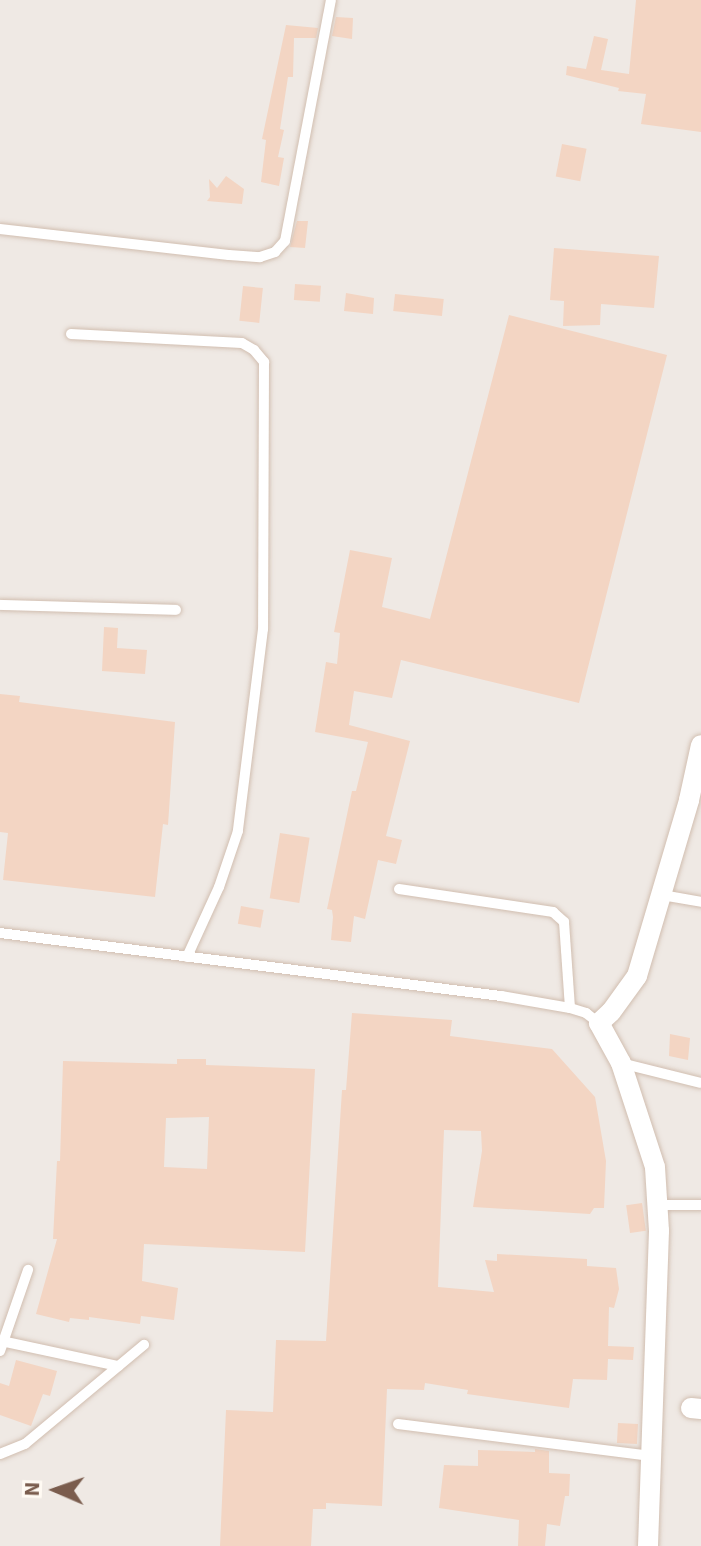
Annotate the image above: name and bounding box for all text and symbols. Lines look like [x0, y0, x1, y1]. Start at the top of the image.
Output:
north arrow [16, 1450, 96, 1530]
text: N [16, 1481, 48, 1497]

